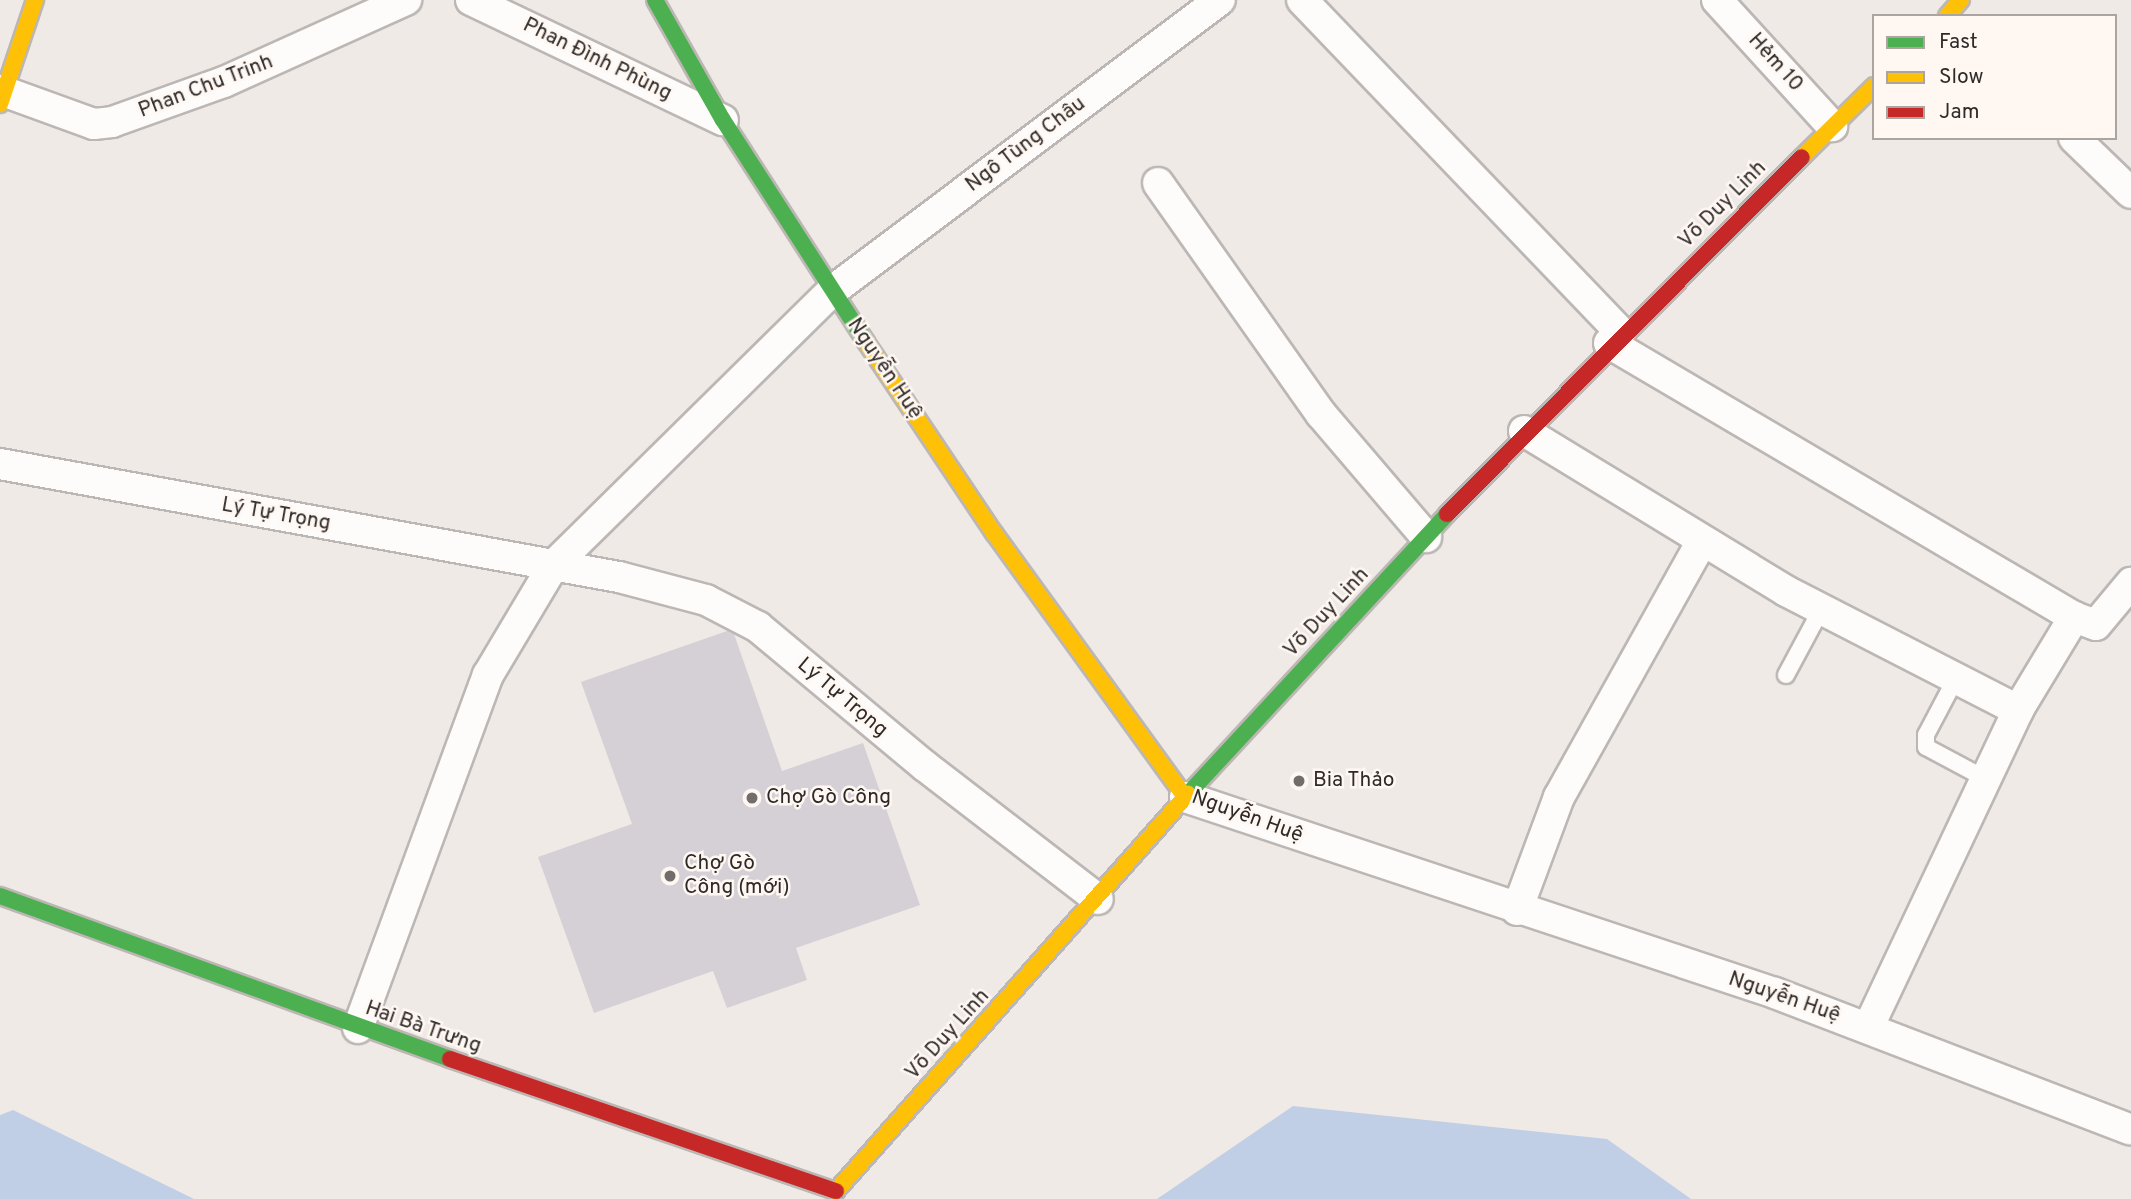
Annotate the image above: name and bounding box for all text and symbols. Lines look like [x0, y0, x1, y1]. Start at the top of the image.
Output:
street label: Phan Đình Phùng [518, 13, 676, 107]
legend [1872, 14, 2117, 140]
street label: Hẻm 10 [1742, 28, 1808, 98]
text: Fast [1939, 29, 1978, 56]
street label: Phan Chu Trinh [135, 50, 277, 124]
text: Slow [1939, 64, 1984, 91]
street label: Ngô Tùng Châu [961, 92, 1091, 198]
text: Jam [1939, 99, 1980, 126]
street label: Võ Duy Linh [1674, 156, 1772, 254]
street label: Nguyễn Huệ [841, 314, 927, 424]
street label: Lý Tự Trọng [219, 493, 333, 537]
street label: Võ Duy Linh [1279, 563, 1375, 663]
street label: Lý Tự Trọng [791, 652, 893, 744]
place label: Bia Thảo [1313, 768, 1395, 794]
marker: Bia Thảo [1291, 773, 1307, 789]
place label: Chợ Gò Công [766, 785, 891, 811]
street label: Nguyễn Huệ [1188, 785, 1306, 849]
marker: Chợ Gò Công [744, 790, 760, 806]
place label: Chợ Gò Công (mới) [684, 851, 790, 901]
marker: Chợ Gò Công (mới) [662, 868, 678, 884]
street label: Nguyễn Huệ [1725, 967, 1843, 1029]
street label: Võ Duy Linh [901, 984, 995, 1086]
street label: Hai Bà Trưng [361, 996, 485, 1060]

